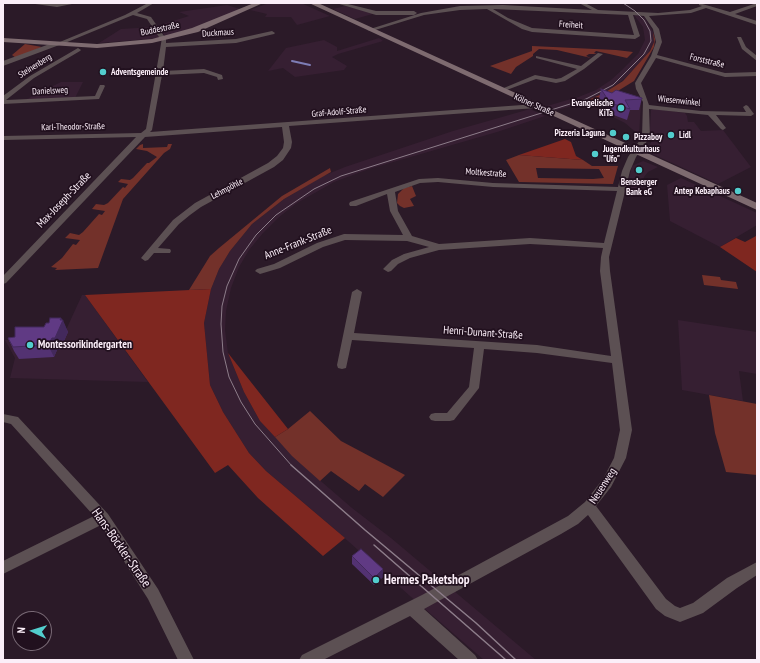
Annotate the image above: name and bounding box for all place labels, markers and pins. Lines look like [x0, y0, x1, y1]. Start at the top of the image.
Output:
marker: Adventsgemeinde [98, 67, 108, 77]
place label: Adventsgemeinde [111, 67, 168, 77]
place label: Evangelische KiTa [572, 98, 613, 119]
marker: Evangelische KiTa [616, 103, 626, 113]
place label: Pizzeria Laguna [555, 128, 605, 138]
marker: Pizzeria Laguna [608, 128, 618, 138]
marker: Lidl [666, 130, 676, 140]
place label: Lidl [679, 130, 691, 140]
marker: Pizzaboy [621, 132, 631, 142]
place label: Pizzaboy [634, 132, 662, 142]
place label: Jugendkulturhaus "Ufo" [603, 144, 660, 165]
marker: Jugendkulturhaus "Ufo" [590, 149, 600, 159]
marker: Bensberger Bank eG [634, 165, 644, 175]
place label: Bensberger Bank eG [621, 177, 657, 198]
place label: Antep Kebaphaus [674, 186, 730, 196]
marker: Antep Kebaphaus [733, 186, 743, 196]
place label: Montessorikindergarten [38, 338, 132, 352]
marker: Montessorikindergarten [25, 340, 35, 350]
place label: Hermes Paketshop [384, 572, 470, 588]
marker: Hermes Paketshop [371, 575, 381, 585]

